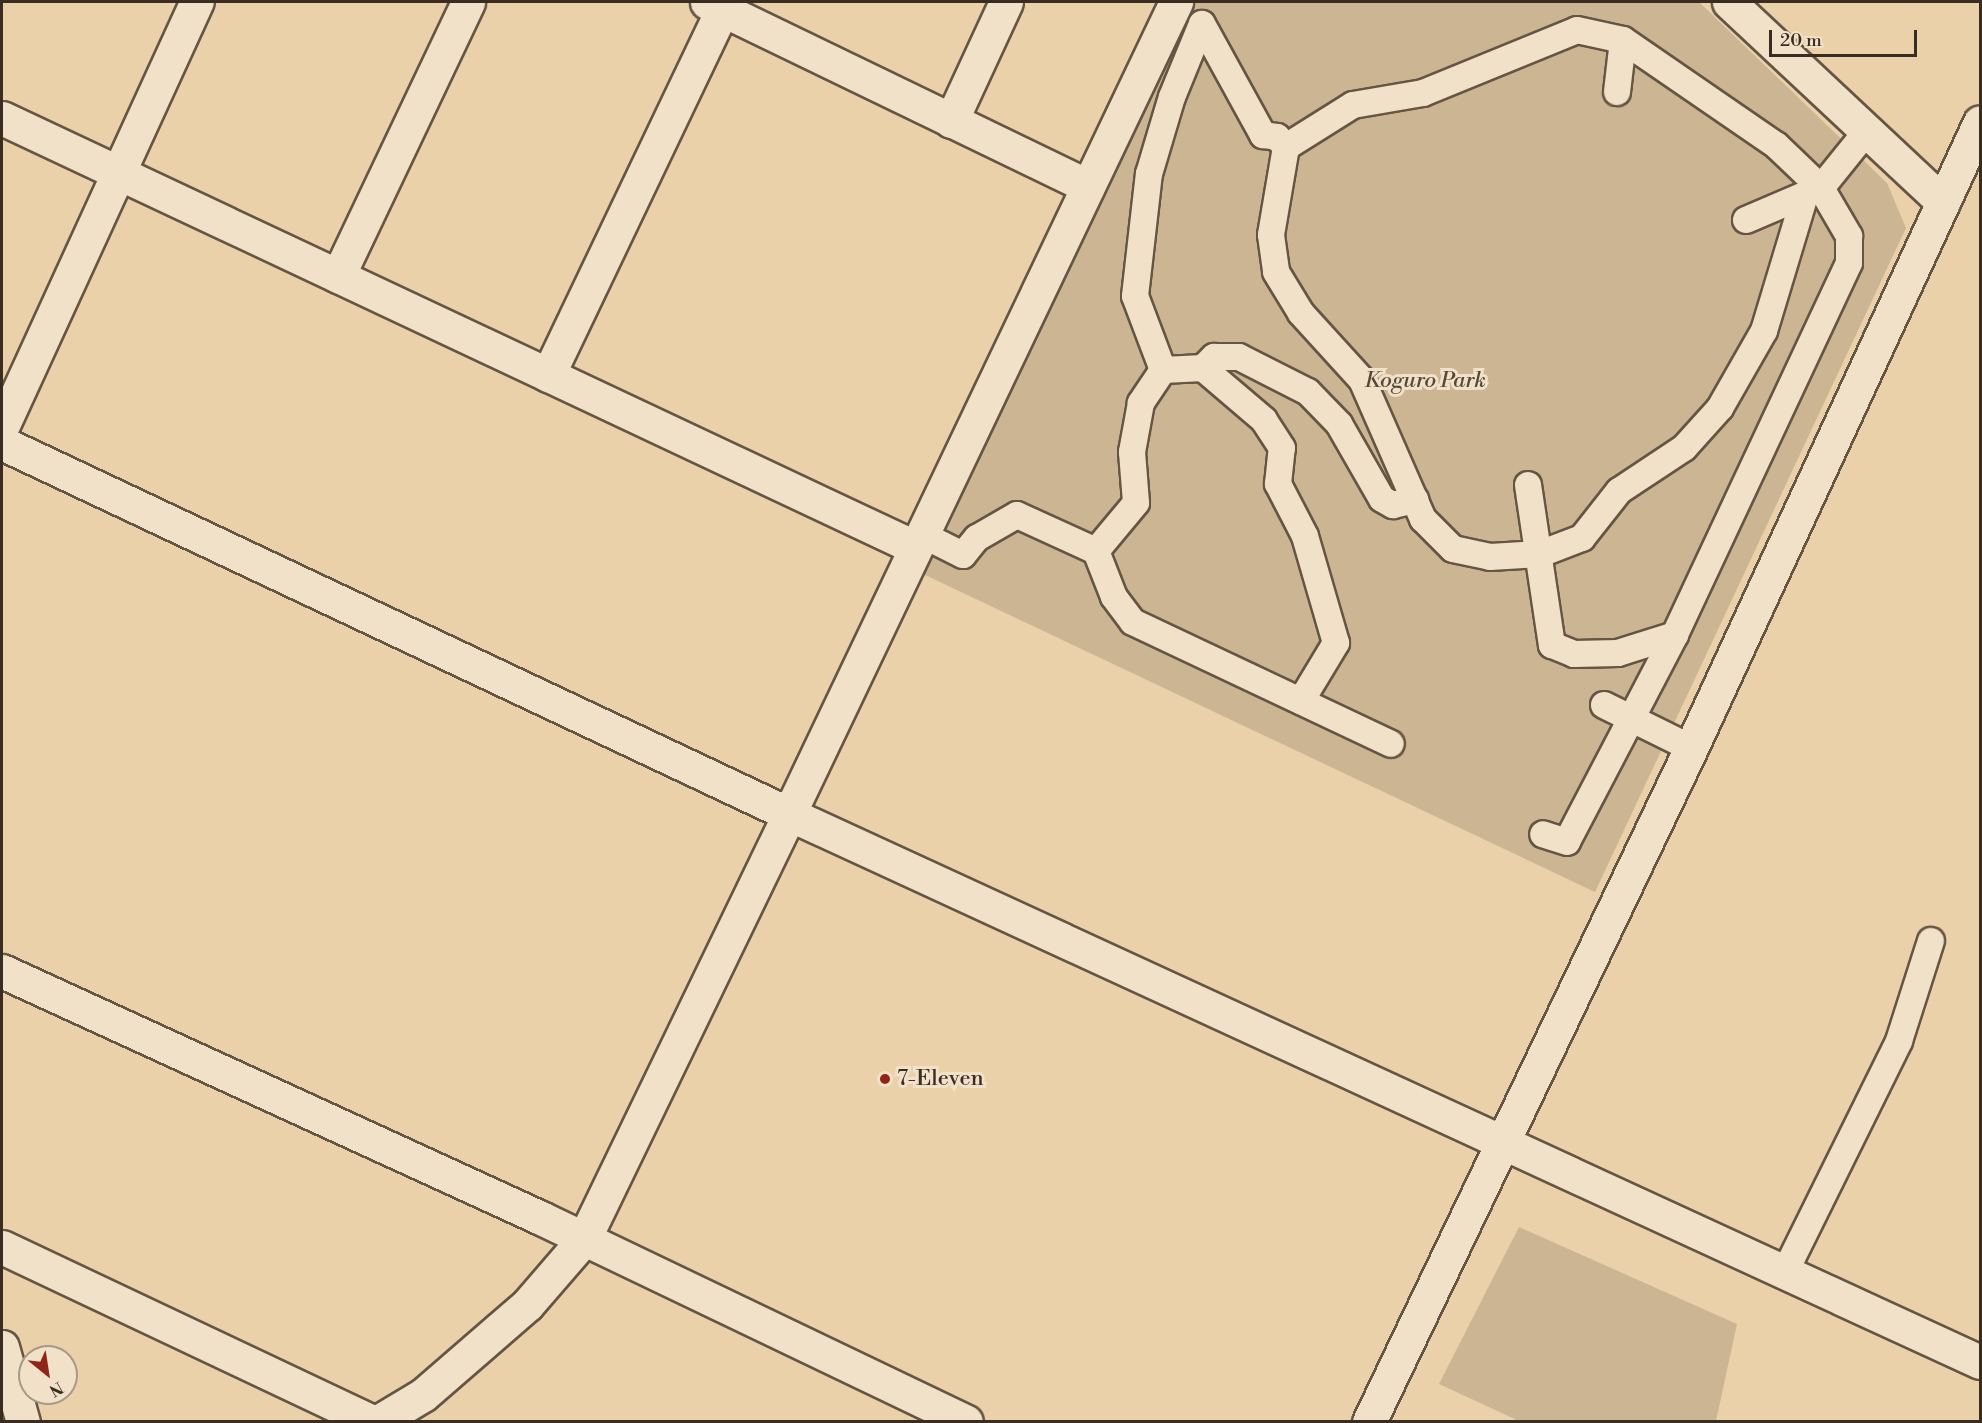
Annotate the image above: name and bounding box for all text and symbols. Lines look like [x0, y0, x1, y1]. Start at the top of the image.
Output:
scale bar [1772, 18, 1920, 56]
text: 20 m [1780, 29, 1822, 52]
park label: Koguro Park [1364, 368, 1486, 394]
place label: 7-Eleven [897, 1066, 984, 1092]
marker: 7-Eleven [878, 1072, 892, 1086]
north arrow [18, 1345, 78, 1405]
text: N [46, 1377, 66, 1401]

